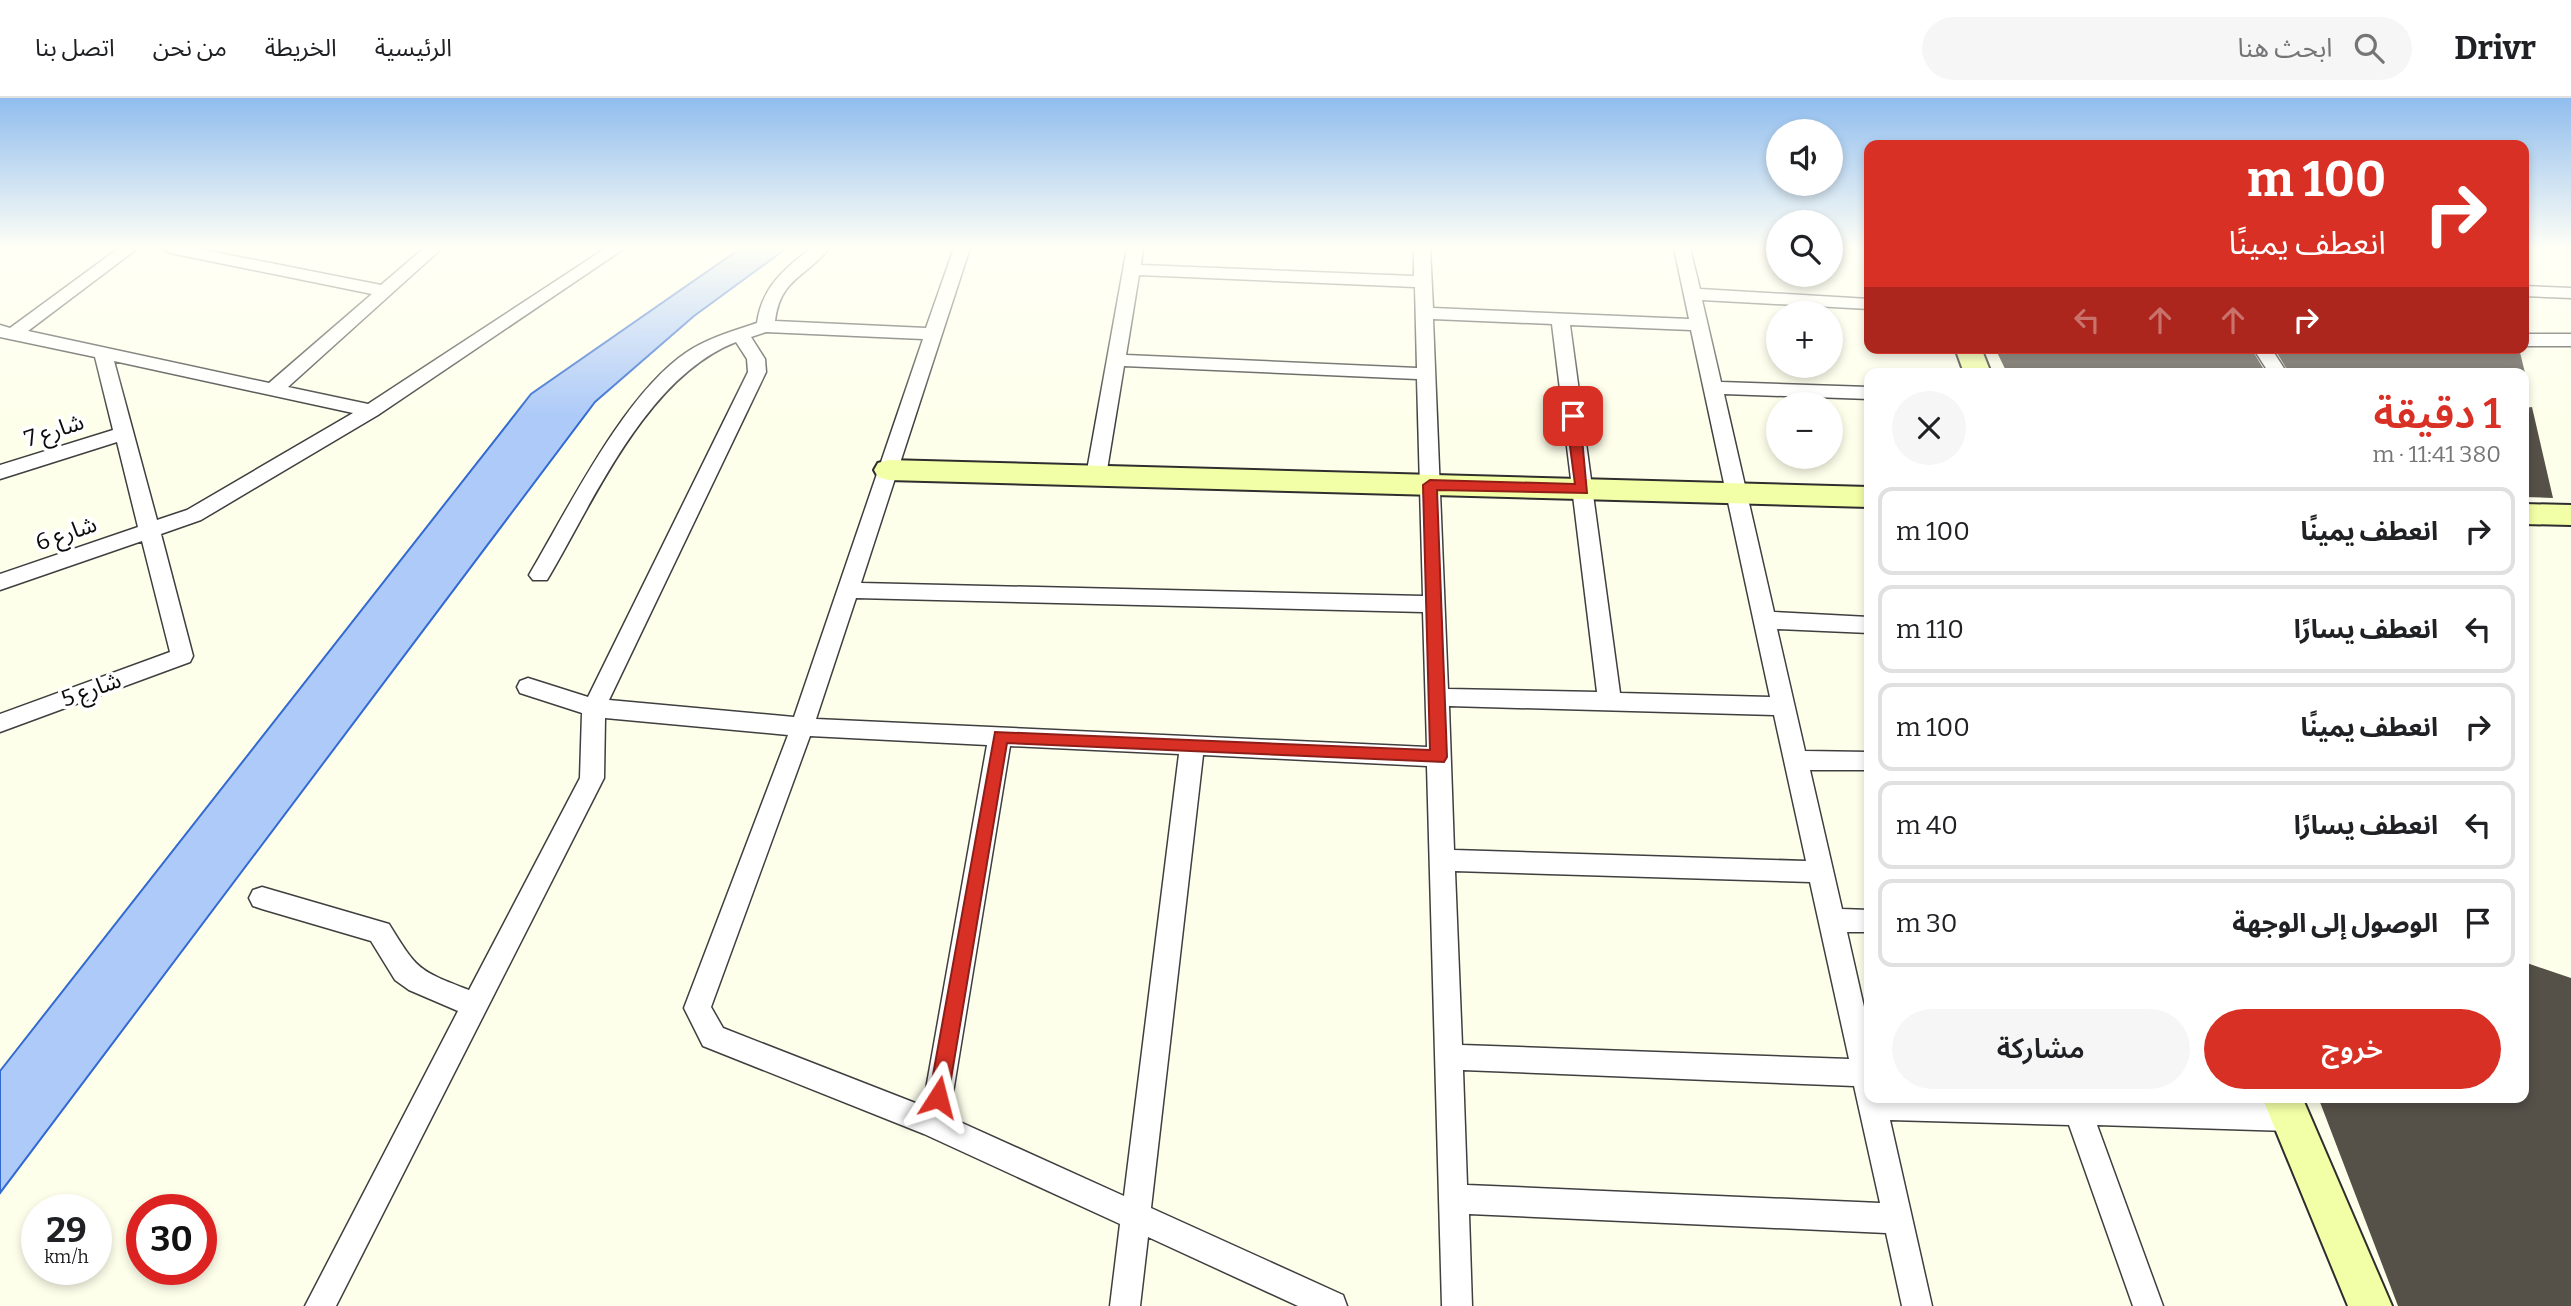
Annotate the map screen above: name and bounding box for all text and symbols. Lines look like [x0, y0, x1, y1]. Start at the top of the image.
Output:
search box [1922, 17, 2412, 80]
text: Drivr [2454, 28, 2536, 68]
icon: search [2350, 29, 2388, 67]
text: ابحث هنا [2238, 33, 2332, 64]
text: اتصل بنا [35, 34, 115, 62]
text: من نحن [153, 34, 227, 62]
text: الخريطة [265, 34, 337, 62]
text: الرئيسية [375, 34, 452, 62]
map controls [1766, 119, 1843, 469]
button: sound [1766, 119, 1843, 196]
text: 100 m [2247, 150, 2386, 209]
icon: right [2410, 168, 2501, 259]
button: search [1766, 210, 1843, 287]
text: انعطف يمينًا [2229, 224, 2386, 262]
button: + [1766, 301, 1843, 378]
icon: left [2068, 301, 2106, 339]
icon: ahead [2141, 301, 2179, 339]
icon: ahead [2214, 301, 2252, 339]
icon: right [2287, 301, 2325, 339]
pin [1543, 386, 1603, 446]
text: 1 دقيقة [2373, 389, 2501, 439]
button: close [1892, 391, 1966, 465]
button: − [1766, 392, 1843, 469]
icon: arrive [1554, 397, 1592, 435]
street label: شارع 7 [21, 407, 88, 456]
text: 380 m · 11:41 [2372, 440, 2501, 468]
street label: شارع 6 [32, 510, 101, 559]
icon: right [2459, 512, 2497, 550]
text: 100 m [1896, 516, 1970, 547]
text: انعطف يمينًا [2300, 516, 2438, 547]
icon: left [2459, 610, 2497, 648]
text: 110 m [1896, 614, 1964, 645]
text: انعطف يسارًا [2294, 614, 2438, 645]
street label: شارع 5 [57, 665, 126, 716]
icon: right [2459, 708, 2497, 746]
text: 100 m [1896, 712, 1970, 743]
text: انعطف يمينًا [2300, 712, 2438, 743]
icon: left [2459, 806, 2497, 844]
text: 40 m [1896, 810, 1958, 841]
text: انعطف يسارًا [2294, 810, 2438, 841]
icon: arrive [2459, 904, 2497, 942]
text: 30 m [1896, 908, 1958, 939]
text: الوصول إلى الوجهة [2232, 908, 2438, 939]
button: مشاركة [1892, 1009, 2190, 1089]
button: خروج [2204, 1009, 2501, 1089]
position arrow [901, 1060, 975, 1134]
speed limit sign: 30 [126, 1194, 217, 1285]
text: 29 [46, 1209, 87, 1251]
text: km/h [44, 1246, 89, 1268]

